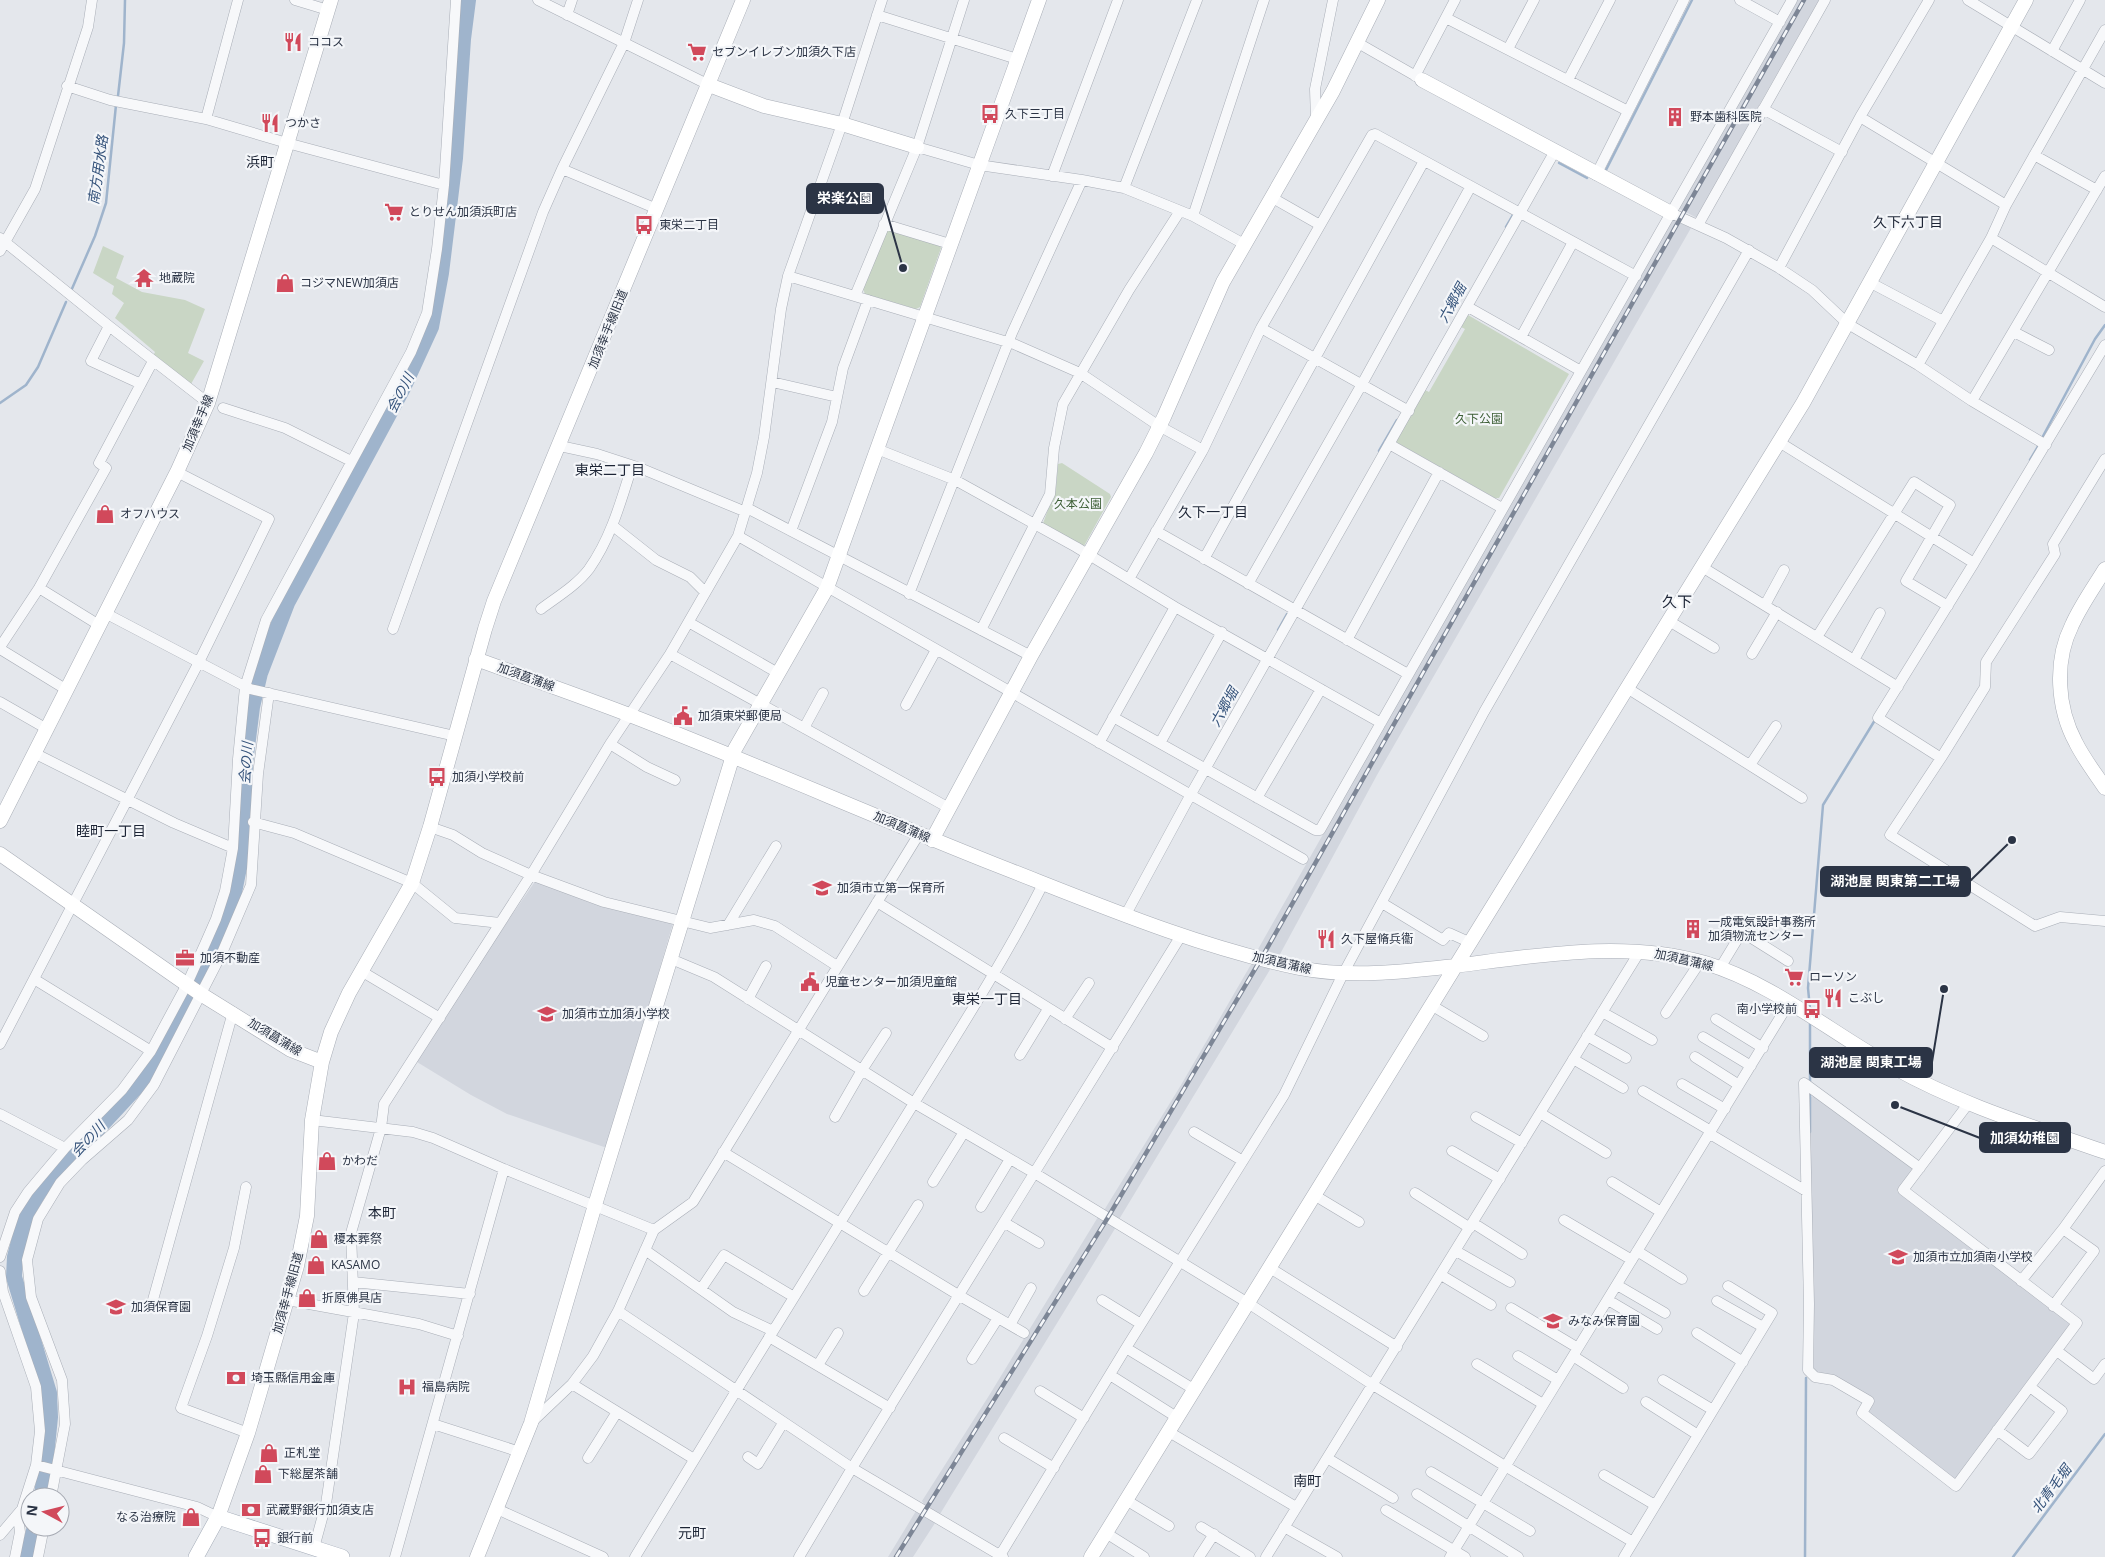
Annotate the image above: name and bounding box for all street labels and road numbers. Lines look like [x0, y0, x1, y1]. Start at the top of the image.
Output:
street label: 加須幸手線旧道 [584, 287, 631, 371]
street label: 加須幸手線 [178, 392, 217, 454]
street label: 加須菖蒲線 [495, 658, 557, 695]
street label: 加須菖蒲線 [871, 807, 933, 846]
street label: 加須菖蒲線 [1653, 944, 1715, 975]
street label: 加須菖蒲線 [1251, 947, 1313, 978]
street label: 加須菖蒲線 [245, 1014, 305, 1059]
street label: 加須幸手線旧道 [268, 1250, 307, 1336]

